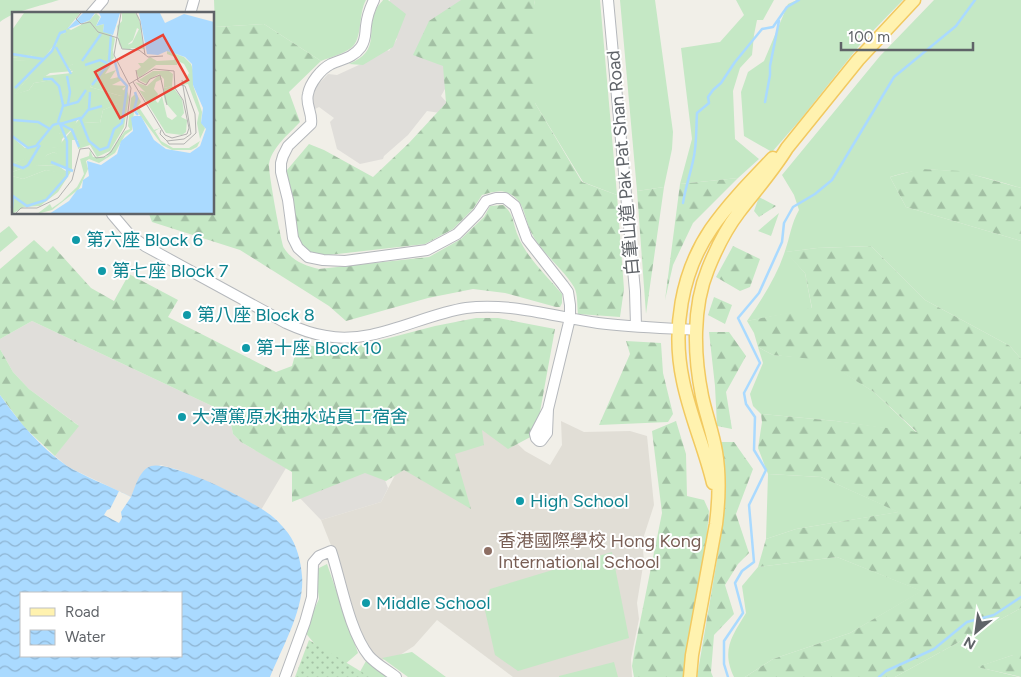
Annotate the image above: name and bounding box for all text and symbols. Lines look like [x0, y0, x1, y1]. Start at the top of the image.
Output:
inset map [12, 12, 215, 215]
scale bar [841, 20, 974, 52]
text: 100 m [848, 28, 890, 46]
street label: 白筆山道 Pak Pat Shan Road [602, 50, 644, 276]
place label: 第六座 Block 6 [86, 229, 203, 251]
marker: 第六座 Block 6 [70, 234, 82, 246]
place label: 第七座 Block 7 [112, 260, 229, 282]
marker: 第七座 Block 7 [96, 265, 108, 277]
place label: 第八座 Block 8 [197, 304, 315, 326]
marker: 第八座 Block 8 [181, 309, 193, 321]
place label: 第十座 Block 10 [256, 337, 382, 359]
marker: 第十座 Block 10 [240, 342, 252, 354]
place label: 大潭篤原水抽水站員工宿舍 [192, 406, 408, 428]
marker: 大潭篤原水抽水站員工宿舍 [176, 411, 188, 423]
place label: High School [530, 490, 628, 512]
marker: High School [514, 495, 526, 507]
place label: 香港國際學校 Hong Kong International School [498, 530, 701, 573]
marker: 香港國際學校 Hong Kong International School [482, 545, 494, 557]
legend [20, 592, 182, 657]
place label: Middle School [376, 592, 490, 614]
marker: Middle School [360, 597, 372, 609]
text: Road [65, 603, 100, 621]
north arrow [951, 607, 1001, 657]
text: Water [65, 628, 105, 646]
text: N [961, 633, 979, 653]

